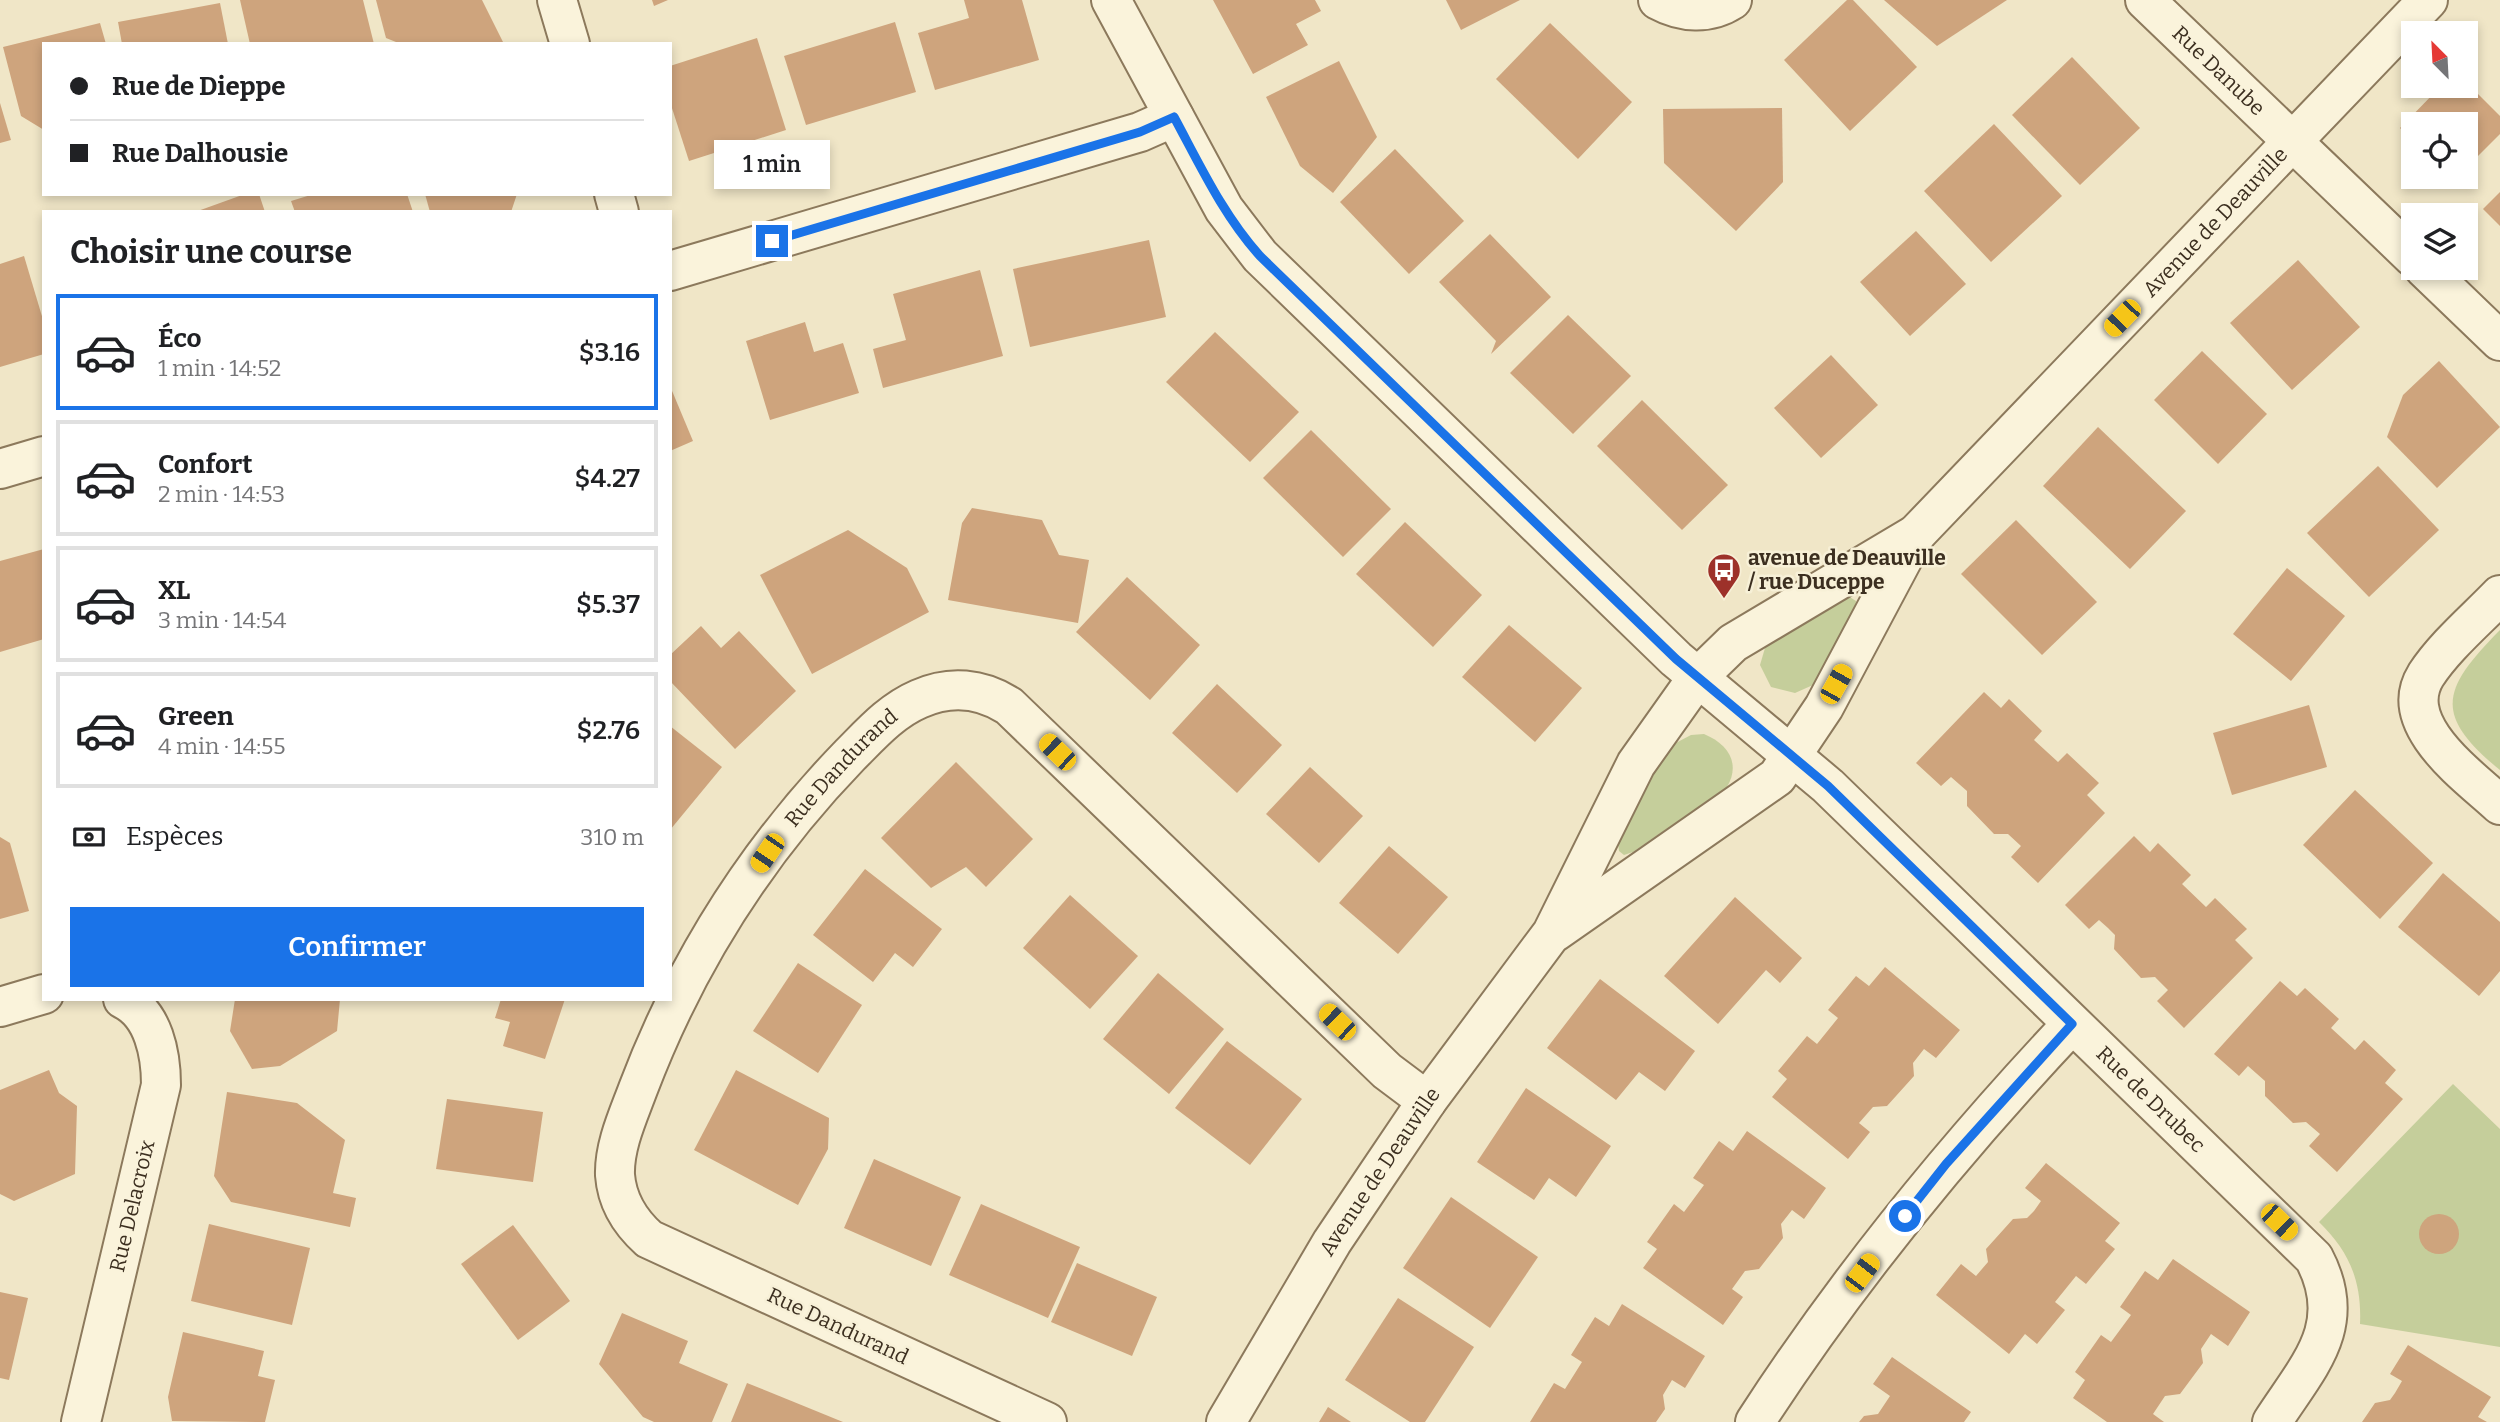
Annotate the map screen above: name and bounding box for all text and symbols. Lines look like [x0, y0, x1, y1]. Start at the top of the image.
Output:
street label: Rue Danube [2167, 20, 2270, 121]
north arrow [2401, 21, 2478, 98]
map controls [2401, 21, 2478, 280]
text: Rue de Dieppe [112, 71, 286, 102]
button: locate [2401, 112, 2478, 189]
text: Rue Dalhousie [112, 138, 288, 169]
callout: 1 min [714, 140, 830, 188]
street label: Avenue de Deauville [2137, 142, 2293, 302]
text: 1 min [743, 150, 801, 178]
button: layers [2401, 203, 2478, 280]
route end [756, 225, 788, 257]
text: Choisir une course [70, 233, 352, 271]
car [2100, 296, 2145, 340]
icon: car [74, 321, 137, 384]
text: Éco [158, 323, 201, 354]
text: $3.16 [579, 337, 640, 368]
text: 1 min · 14:52 [158, 354, 281, 382]
icon: car [74, 447, 137, 510]
text: Confort [158, 449, 253, 480]
text: $4.27 [574, 463, 640, 494]
text: 2 min · 14:53 [158, 480, 285, 508]
place label: avenue de Deauville / rue Duceppe [1747, 545, 1946, 595]
bus stop icon: avenue de Deauville / rue Duceppe [1705, 551, 1743, 600]
icon: car [74, 573, 137, 636]
text: XL [158, 575, 190, 606]
text: $5.37 [576, 589, 640, 620]
text: 3 min · 14:54 [158, 606, 286, 634]
car [1817, 661, 1856, 707]
icon: car [74, 699, 137, 762]
text: Green [158, 701, 234, 732]
street label: Rue Dandurand [779, 703, 903, 832]
text: $2.76 [576, 715, 640, 746]
car [1035, 730, 1080, 774]
text: 4 min · 14:55 [158, 732, 286, 760]
icon: cash [70, 818, 108, 856]
text: Espèces [126, 821, 223, 852]
text: 310 m [580, 823, 644, 851]
car [747, 830, 788, 876]
button: Confirmer [70, 907, 644, 987]
car [1315, 1000, 1360, 1044]
street label: Rue de Drubec [2091, 1041, 2211, 1158]
street label: Avenue de Deauville [1314, 1082, 1446, 1260]
street label: Rue Delacroix [104, 1137, 161, 1275]
route start [1889, 1200, 1921, 1232]
car [2257, 1200, 2302, 1244]
car [1841, 1250, 1884, 1296]
street label: Rue Dandurand [763, 1282, 913, 1370]

